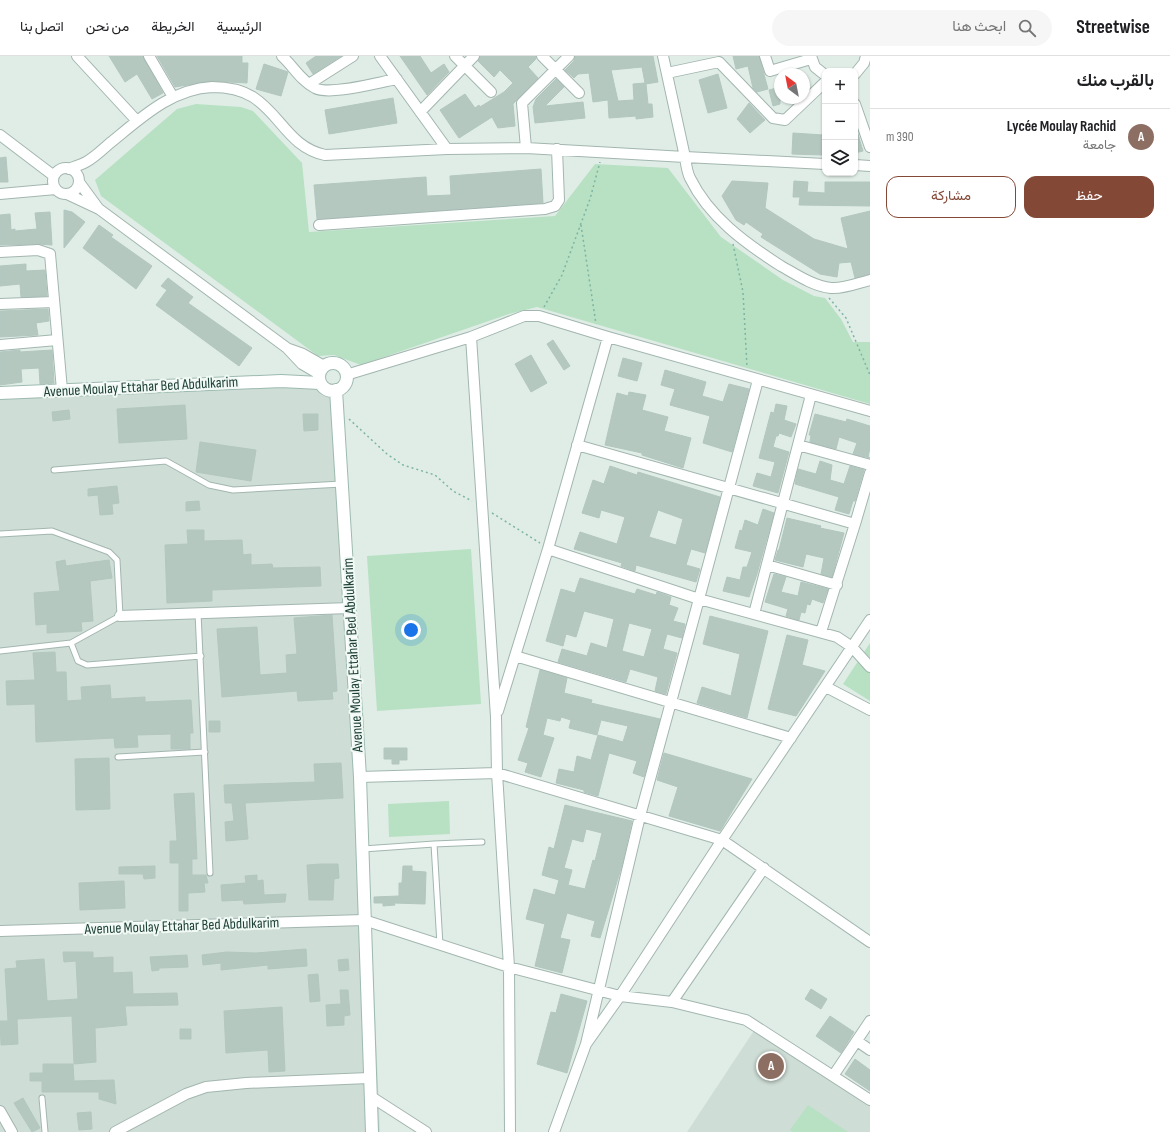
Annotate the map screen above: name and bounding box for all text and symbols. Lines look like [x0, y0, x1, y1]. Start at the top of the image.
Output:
search box [772, 10, 1052, 46]
text: Streetwise [1076, 16, 1150, 39]
text: ابحث هنا [952, 17, 1006, 36]
icon: search [1016, 17, 1038, 39]
text: اتصل بنا [20, 18, 64, 35]
text: من نحن [86, 18, 129, 35]
text: الخريطة [151, 18, 194, 35]
text: الرئيسية [216, 18, 262, 35]
north arrow [774, 68, 810, 104]
map controls [822, 68, 858, 176]
button: + [822, 68, 858, 104]
text: بالقرب منك [1077, 71, 1154, 91]
button: − [822, 104, 858, 140]
text: Lycée Moulay Rachid [1007, 117, 1116, 136]
text: 390 m [886, 129, 913, 145]
text: A [1138, 129, 1144, 145]
text: جامعة [1083, 137, 1116, 153]
button: layers [822, 140, 858, 176]
button: مشاركة [886, 176, 1016, 218]
button: حفظ [1024, 176, 1154, 218]
street label: Avenue Moulay Ettahar Bed Abdulkarim [42, 372, 239, 402]
street label: Avenue Moulay Ettahar Bed Abdulkarim [338, 557, 368, 754]
your location [401, 620, 421, 640]
street label: Avenue Moulay Ettahar Bed Abdulkarim [83, 913, 280, 939]
pin: A [758, 1051, 784, 1081]

